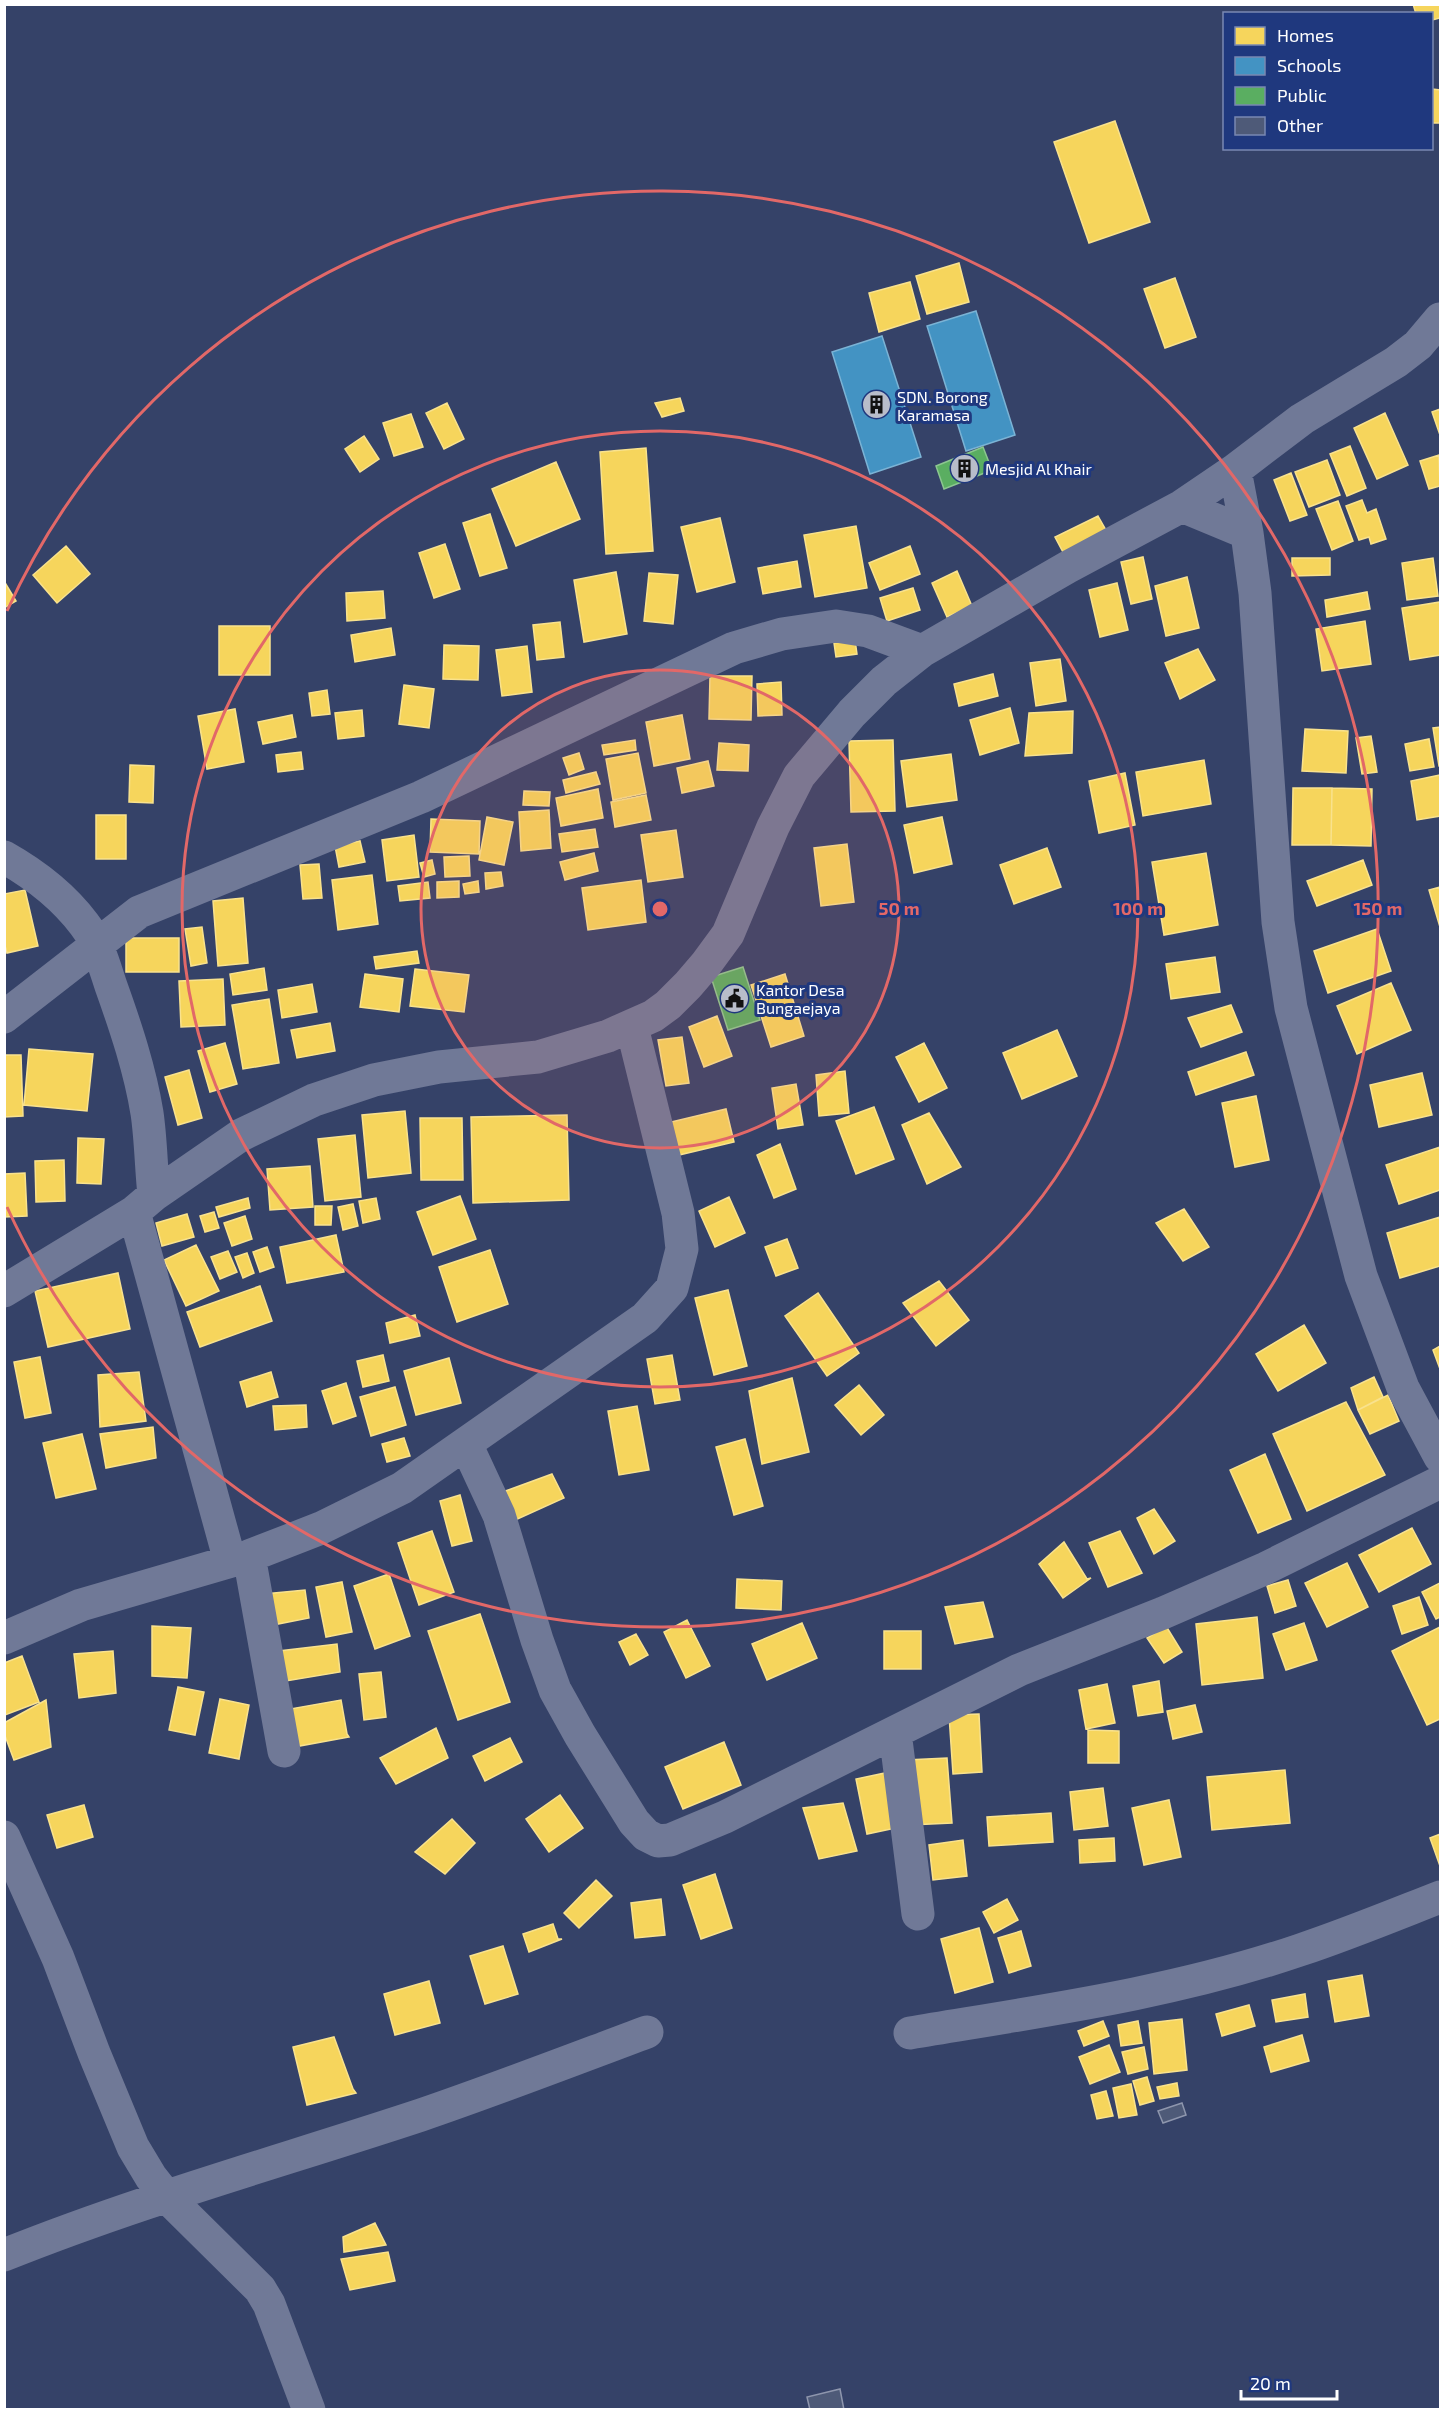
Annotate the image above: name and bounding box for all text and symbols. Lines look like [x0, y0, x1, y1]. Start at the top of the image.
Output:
legend [1223, 12, 1433, 150]
text: Homes [1277, 24, 1334, 46]
text: Schools [1277, 54, 1341, 76]
text: Public [1277, 84, 1327, 106]
text: Other [1277, 114, 1323, 136]
place label: SDN. Borong Karamasa [897, 387, 988, 424]
building icon: SDN. Borong Karamasa [860, 389, 892, 421]
building icon: Mesjid Al Khair [948, 452, 980, 484]
place label: Mesjid Al Khair [985, 459, 1092, 479]
text: 50 m [878, 897, 920, 919]
text: 100 m [1113, 897, 1163, 919]
text: 150 m [1354, 897, 1402, 919]
centre of rings [650, 899, 670, 919]
place label: Kantor Desa Bungaejaya [756, 980, 845, 1018]
public building icon: Kantor Desa Bungaejaya [719, 982, 751, 1014]
scale bar [1241, 2363, 1337, 2401]
text: 20 m [1250, 2372, 1291, 2394]

